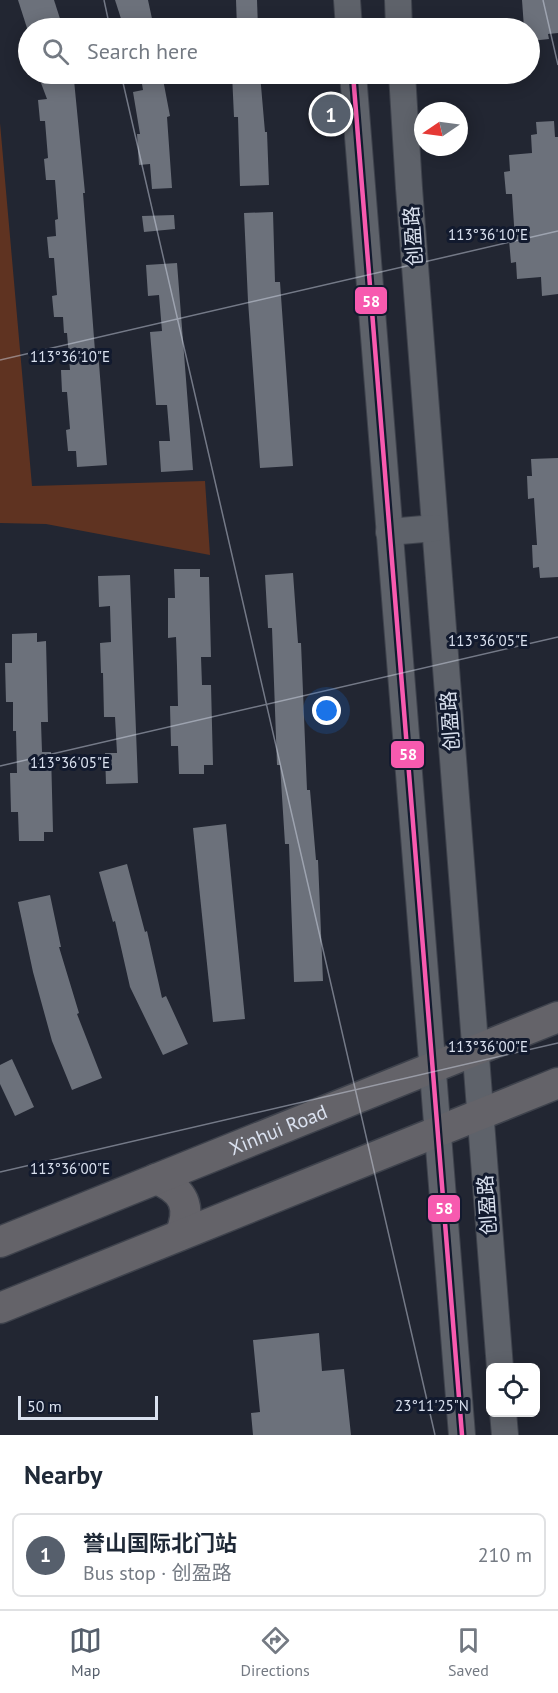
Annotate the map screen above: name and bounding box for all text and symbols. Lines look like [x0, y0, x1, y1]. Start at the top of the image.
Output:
search box [18, 18, 540, 84]
icon: search [39, 35, 72, 68]
text: Search here [87, 37, 198, 65]
pin: 1 [312, 92, 350, 136]
north arrow [414, 102, 468, 156]
street label: 创盈路 [398, 205, 428, 267]
text: 113°36'10"E [448, 225, 528, 244]
line badge: 58 [354, 286, 388, 315]
text: 58 [362, 291, 380, 311]
text: 113°36'10"E [30, 347, 110, 366]
text: 113°36'05"E [448, 631, 528, 650]
street label: 创盈路 [435, 690, 465, 752]
your location [312, 696, 341, 725]
line badge: 58 [390, 740, 425, 769]
text: 58 [399, 744, 417, 764]
text: 113°36'05"E [30, 753, 110, 772]
text: 113°36'00"E [448, 1037, 528, 1056]
street label: Xinhui Road [225, 1098, 331, 1161]
text: 113°36'00"E [30, 1159, 110, 1178]
street label: 创盈路 [472, 1174, 502, 1236]
line badge: 58 [427, 1194, 461, 1223]
text: 58 [435, 1198, 453, 1218]
map controls [486, 1363, 540, 1417]
button: locate [486, 1363, 540, 1417]
scale bar [18, 1393, 158, 1420]
text: 50 m [27, 1396, 62, 1416]
text: 23°11'25"N [395, 1396, 469, 1415]
text: Nearby [24, 1458, 102, 1491]
text: 誉山国际北门站 [83, 1529, 237, 1557]
text: 1 [40, 1542, 51, 1568]
text: 210 m [478, 1542, 532, 1568]
text: Bus stop · 创盈路 [83, 1560, 232, 1586]
tab: Map [69, 1624, 102, 1680]
tab: Directions [241, 1624, 310, 1680]
tab: Saved [448, 1624, 489, 1680]

